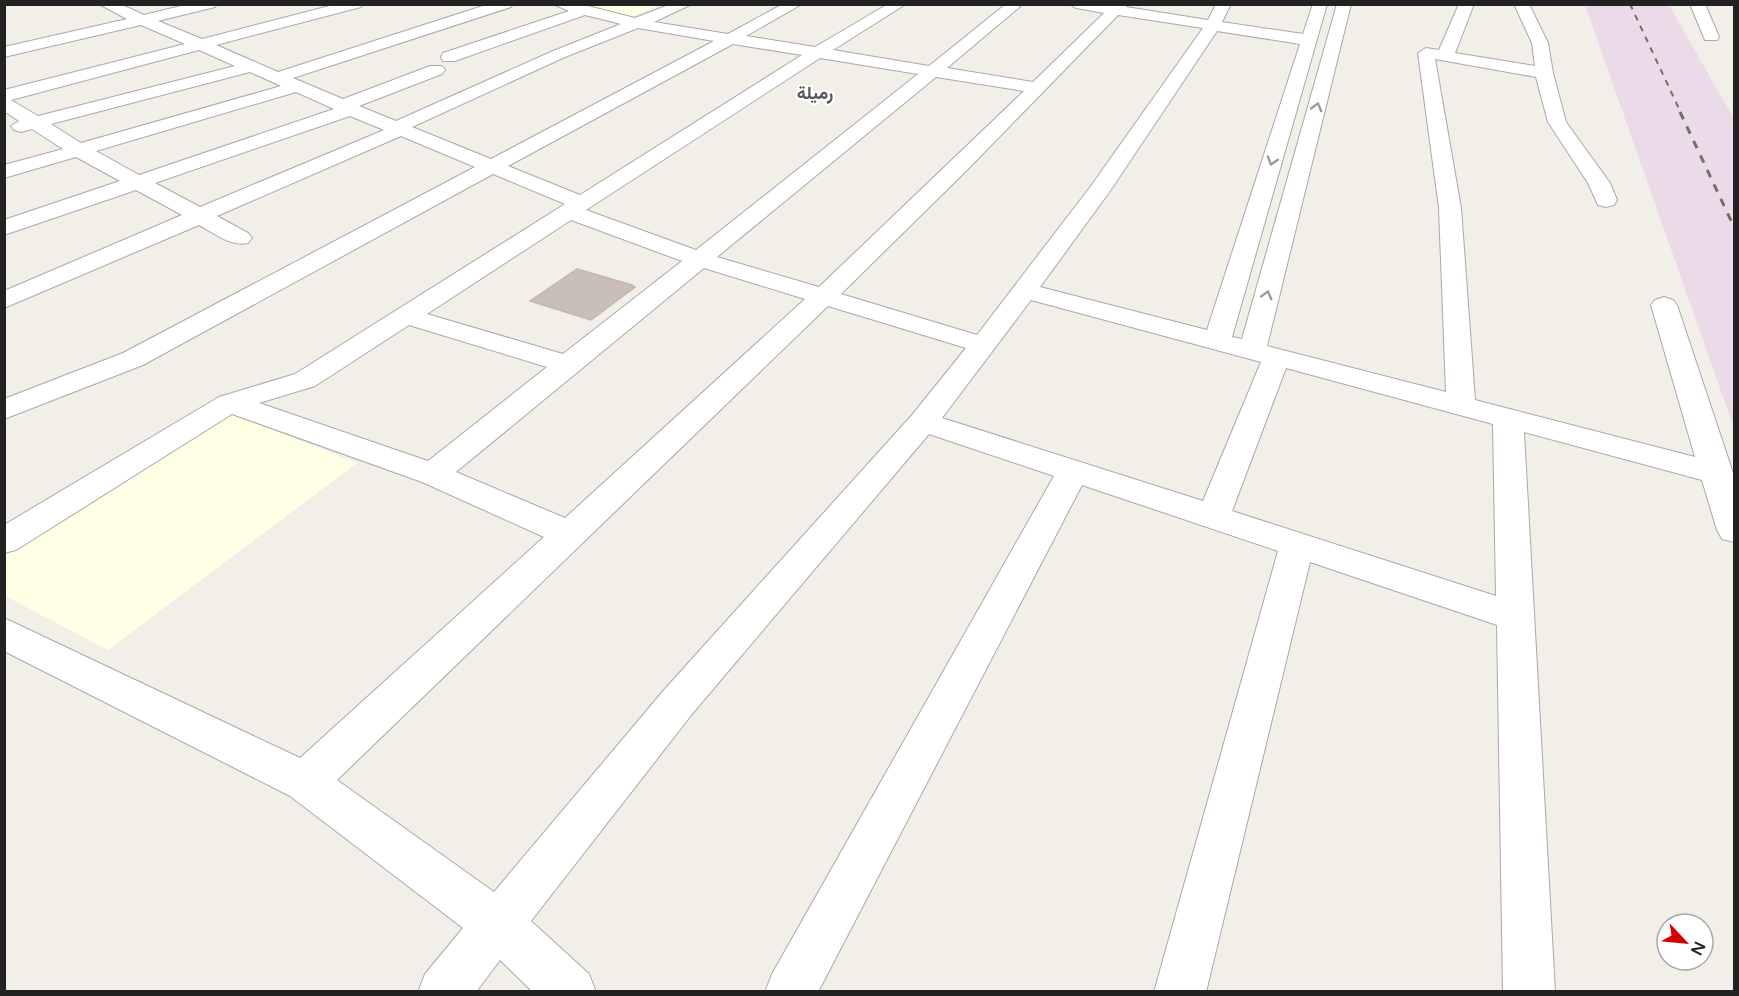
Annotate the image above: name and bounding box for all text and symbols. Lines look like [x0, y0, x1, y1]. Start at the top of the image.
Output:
district label: رميلة [797, 82, 833, 104]
one-way arrow [1310, 102, 1322, 112]
one-way arrow [1267, 155, 1279, 166]
one-way arrow [1260, 290, 1273, 300]
north arrow [1655, 912, 1715, 972]
text: N [1686, 938, 1709, 958]

